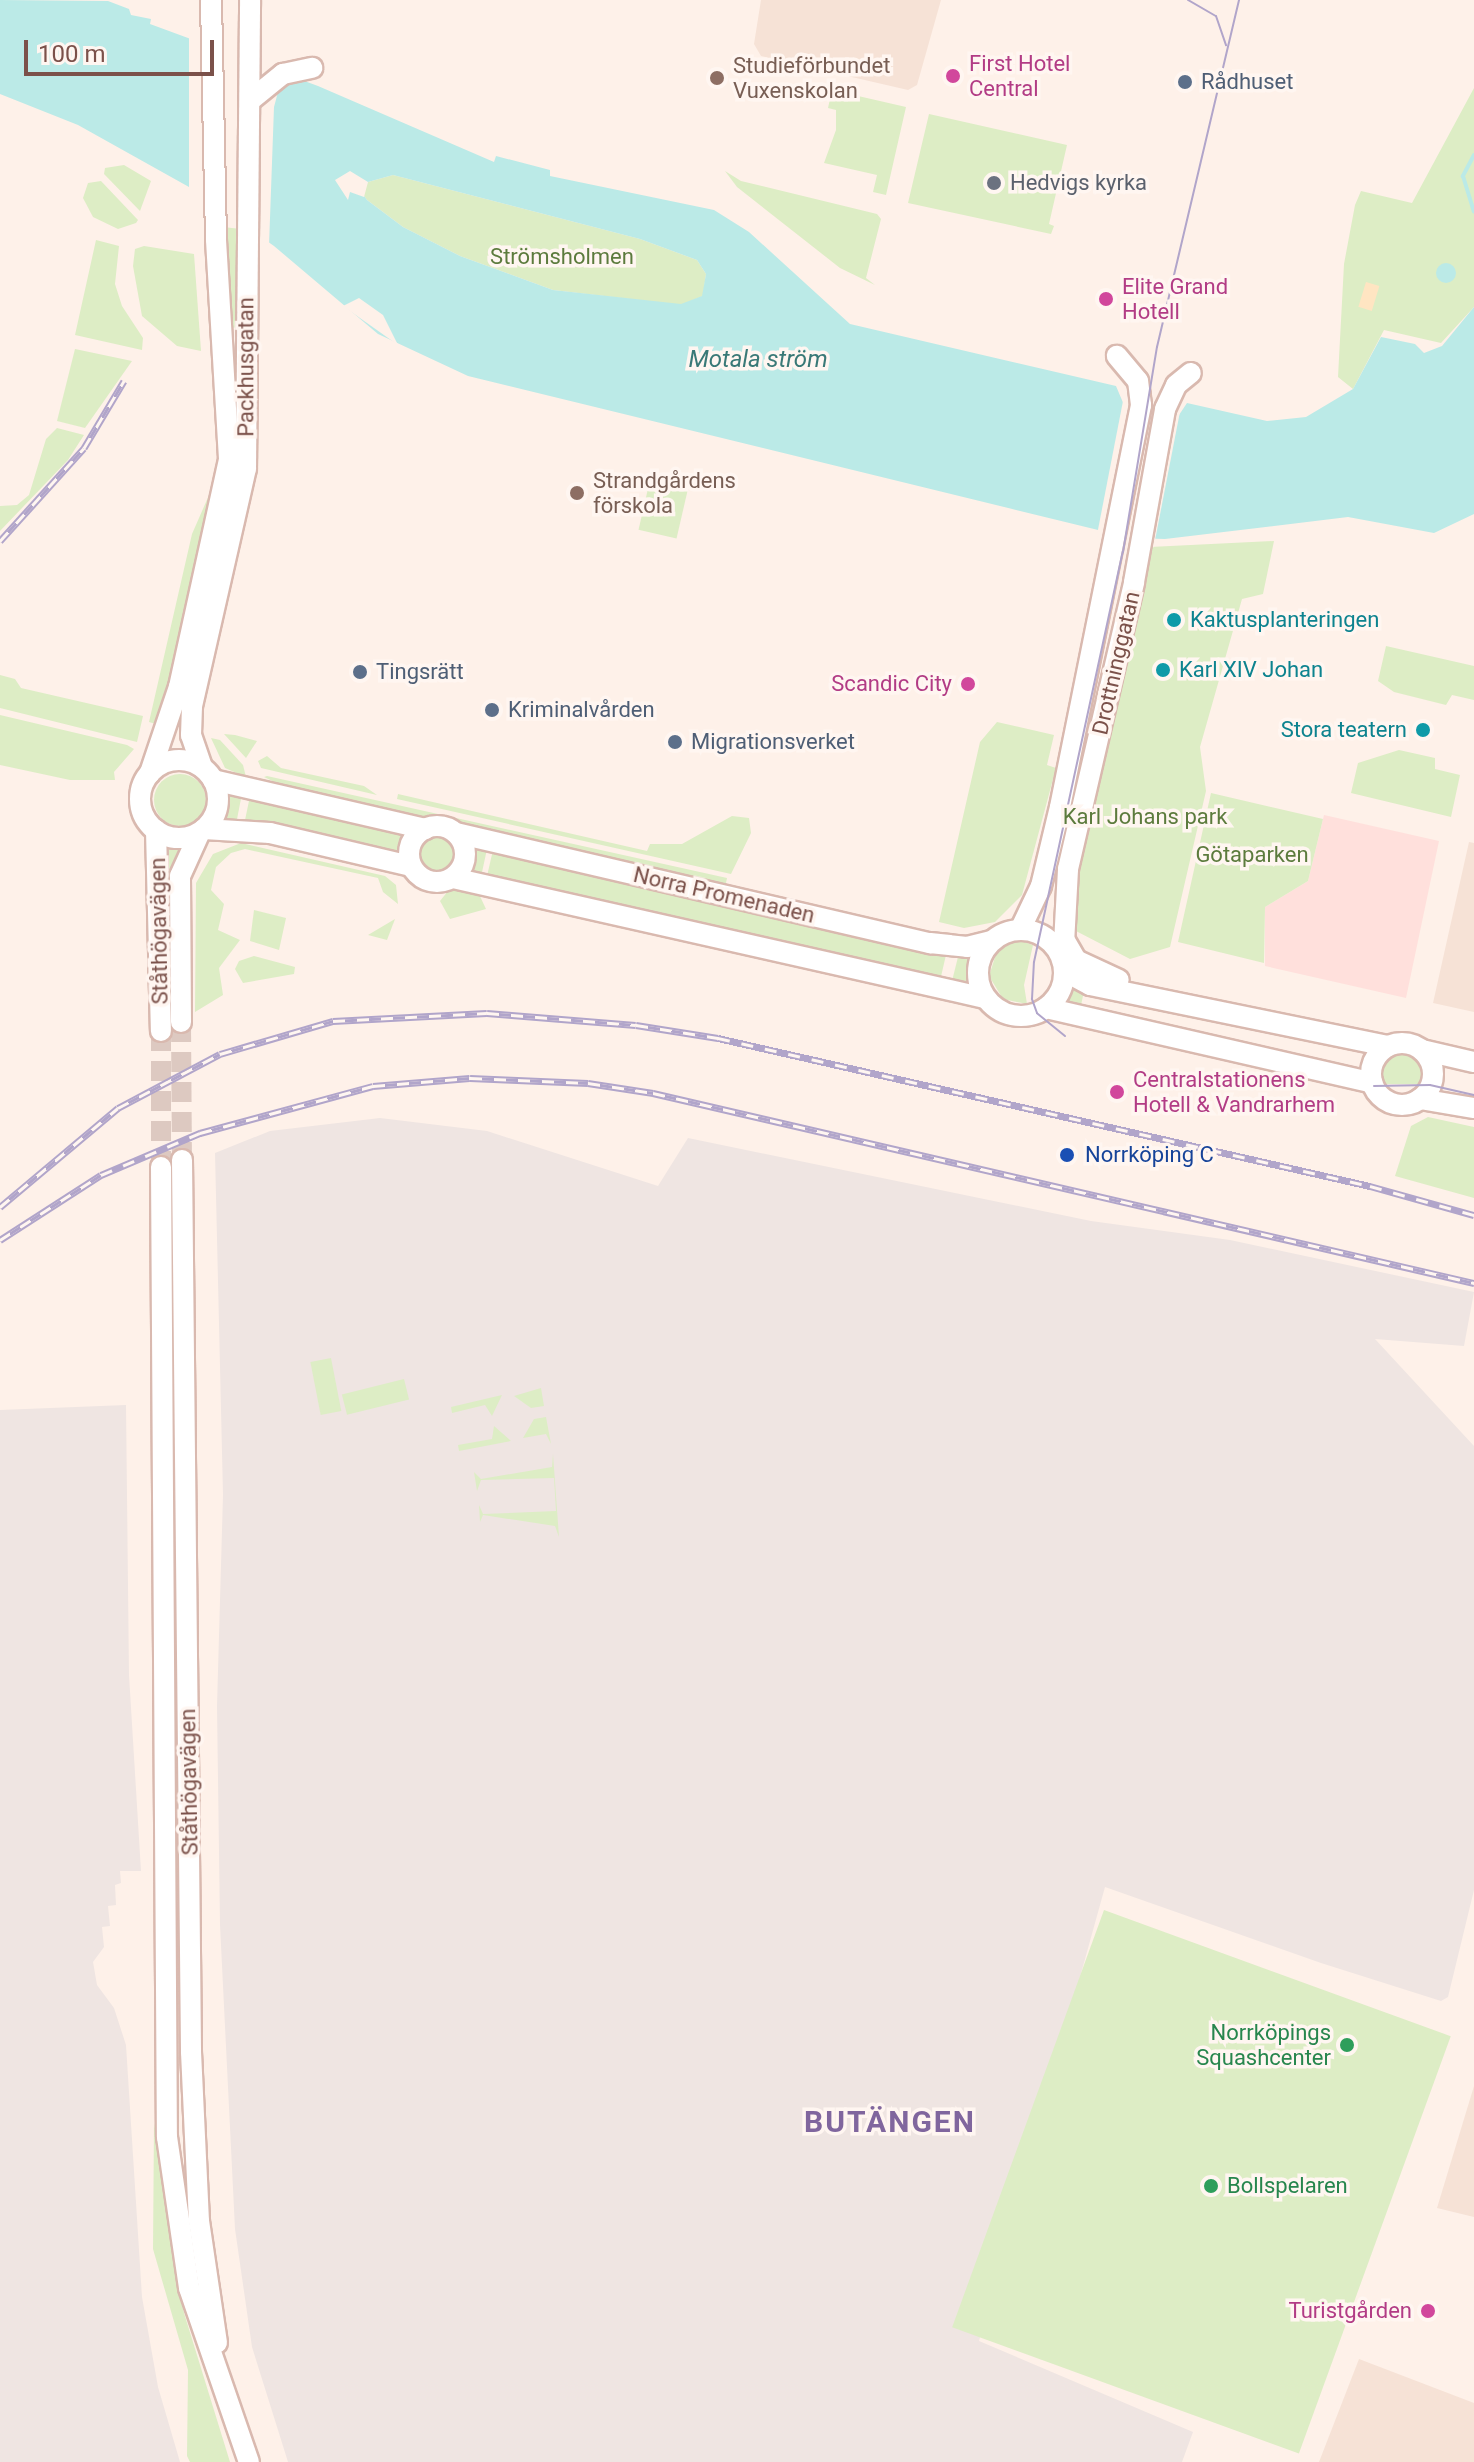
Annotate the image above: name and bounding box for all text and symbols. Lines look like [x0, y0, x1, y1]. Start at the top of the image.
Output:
scale bar [28, 24, 218, 74]
text: 100 m [38, 40, 105, 68]
place label: First Hotel Central [969, 50, 1070, 102]
place label: Studieförbundet Vuxenskolan [733, 52, 890, 104]
marker: First Hotel Central [944, 67, 962, 85]
marker: Studieförbundet Vuxenskolan [708, 69, 726, 87]
place label: Rådhuset [1201, 69, 1293, 95]
marker: Rådhuset [1176, 73, 1194, 91]
place label: Hedvigs kyrka [1010, 170, 1147, 196]
marker: Hedvigs kyrka [985, 174, 1003, 192]
park label: Strömsholmen [490, 244, 634, 270]
place label: Elite Grand Hotell [1122, 273, 1228, 324]
marker: Elite Grand Hotell [1097, 290, 1115, 308]
street label: Packhusgatan [233, 297, 259, 437]
water label: Motala ström [688, 346, 828, 374]
place label: Strandgårdens förskola [593, 467, 736, 518]
marker: Strandgårdens förskola [568, 484, 586, 502]
street label: Drottninggatan [1087, 589, 1145, 737]
place label: Kaktusplanteringen [1190, 607, 1379, 633]
marker: Kaktusplanteringen [1165, 611, 1183, 629]
place label: Karl XIV Johan [1179, 657, 1323, 683]
place label: Tingsrätt [376, 659, 464, 685]
marker: Karl XIV Johan [1154, 661, 1172, 679]
marker: Tingsrätt [351, 663, 369, 681]
place label: Scandic City [831, 671, 952, 697]
marker: Scandic City [959, 675, 977, 693]
place label: Kriminalvården [508, 697, 655, 723]
marker: Kriminalvården [483, 701, 501, 719]
place label: Stora teatern [1281, 717, 1407, 743]
marker: Stora teatern [1414, 721, 1432, 739]
place label: Migrationsverket [691, 729, 855, 755]
marker: Migrationsverket [666, 733, 684, 751]
park label: Karl Johans park [1063, 804, 1227, 830]
park label: Götaparken [1195, 842, 1309, 868]
street label: Ståthögavägen [145, 857, 173, 1005]
street label: Norra Promenaden [631, 861, 817, 929]
place label: Centralstationens Hotell & Vandrarhem [1133, 1066, 1335, 1118]
marker: Centralstationens Hotell & Vandrarhem [1108, 1083, 1126, 1101]
place label: Norrköping C [1085, 1142, 1214, 1168]
marker: Norrköping C [1056, 1144, 1078, 1166]
street label: Ståthögavägen [175, 1708, 203, 1856]
place label: Norrköpings Squashcenter [1196, 2019, 1331, 2070]
marker: Norrköpings Squashcenter [1338, 2036, 1356, 2054]
district label: BUTÄNGEN [804, 2104, 976, 2140]
place label: Bollspelaren [1227, 2173, 1348, 2199]
marker: Bollspelaren [1202, 2177, 1220, 2195]
place label: Turistgården [1289, 2298, 1412, 2324]
marker: Turistgården [1419, 2302, 1437, 2320]

